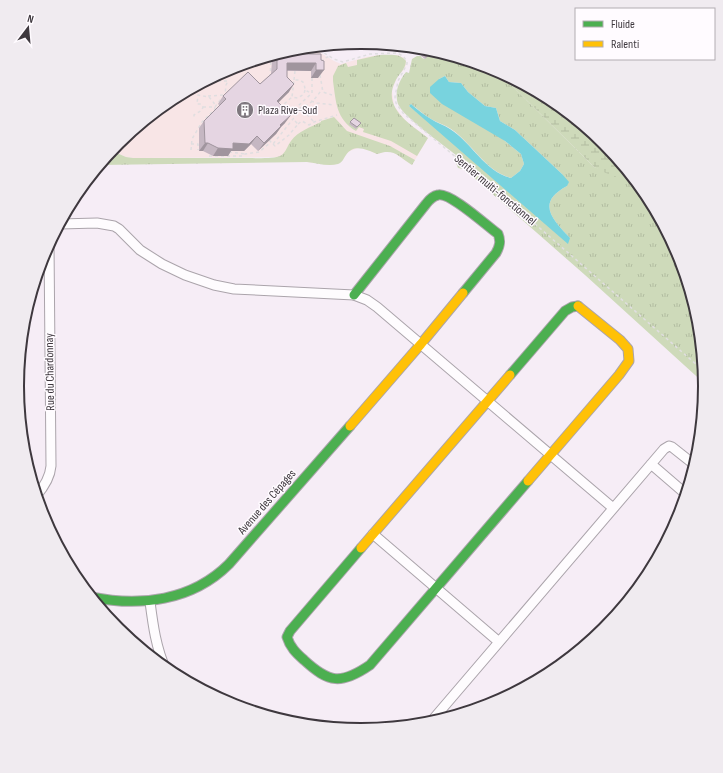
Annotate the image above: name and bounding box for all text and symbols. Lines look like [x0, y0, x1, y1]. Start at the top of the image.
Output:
north arrow [8, 8, 48, 48]
legend [575, 8, 715, 60]
text: N [26, 12, 35, 26]
text: Fluide [611, 17, 635, 32]
text: Ralenti [611, 37, 639, 52]
building icon: Plaza Rive-Sud [235, 100, 255, 120]
place label: Plaza Rive-Sud [258, 103, 317, 118]
street label: Sentier multi-fonctionnel [451, 151, 539, 229]
street label: Rue du Chardonnay [42, 333, 58, 411]
street label: Avenue des Cépages [234, 466, 299, 538]

